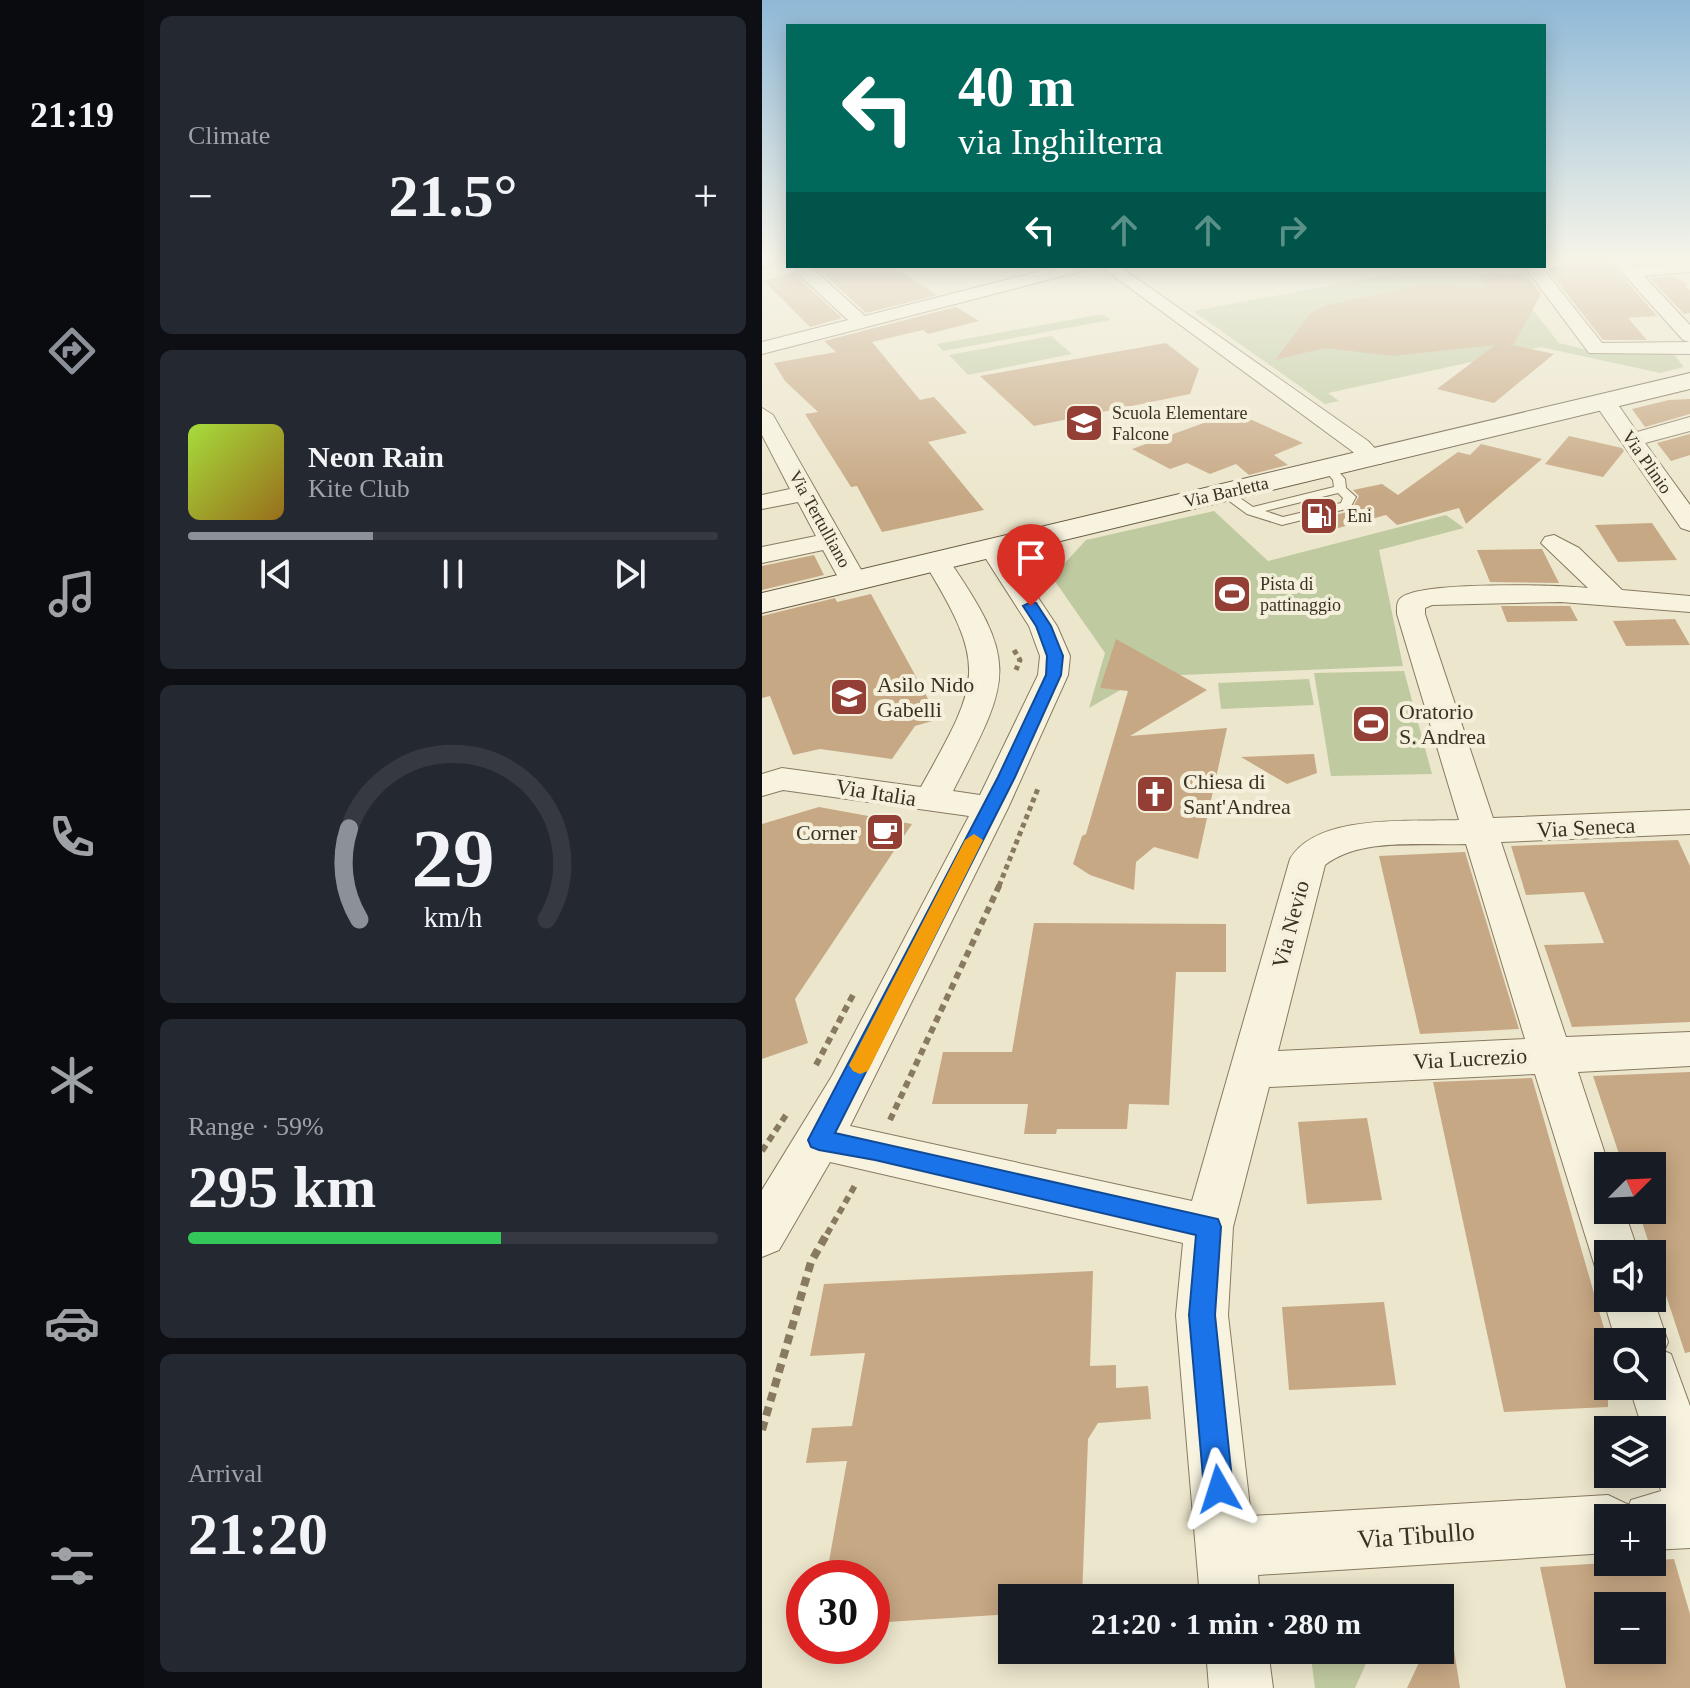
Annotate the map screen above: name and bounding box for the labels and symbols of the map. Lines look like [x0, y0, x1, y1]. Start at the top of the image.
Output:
school or university icon: Scuola Elementare Falcone [1063, 402, 1105, 444]
place label: Scuola Elementare Falcone [1112, 403, 1247, 444]
street label: Via Plinio [1618, 427, 1676, 497]
street label: Via Tertulliano [785, 467, 855, 571]
street label: Via Barletta [1182, 473, 1270, 511]
fuel station icon: Eni [1298, 495, 1340, 537]
place label: Eni [1347, 506, 1372, 526]
pin [997, 524, 1065, 606]
sports icon: Pista di pattinaggio [1211, 573, 1253, 615]
place label: Pista di pattinaggio [1260, 574, 1341, 615]
place label: Asilo Nido Gabelli [877, 672, 974, 722]
school or university icon: Asilo Nido Gabelli [828, 676, 870, 718]
place label: Oratorio S. Andrea [1399, 699, 1486, 749]
sports icon: Oratorio S. Andrea [1350, 703, 1392, 745]
place label: Chiesa di Sant'Andrea [1183, 769, 1291, 819]
church icon: Chiesa di Sant'Andrea [1134, 773, 1176, 815]
street label: Via Italia [834, 774, 918, 811]
cafe icon: Corner [864, 811, 906, 853]
street label: Via Seneca [1536, 812, 1636, 843]
place label: Corner [796, 820, 858, 845]
street label: Via Nevio [1267, 878, 1314, 971]
street label: Via Lucrezio [1412, 1043, 1528, 1074]
north arrow [1594, 1152, 1666, 1224]
position arrow [1177, 1447, 1261, 1531]
street label: Via Tibullo [1356, 1517, 1476, 1554]
speed limit sign: 30 [786, 1560, 890, 1664]

